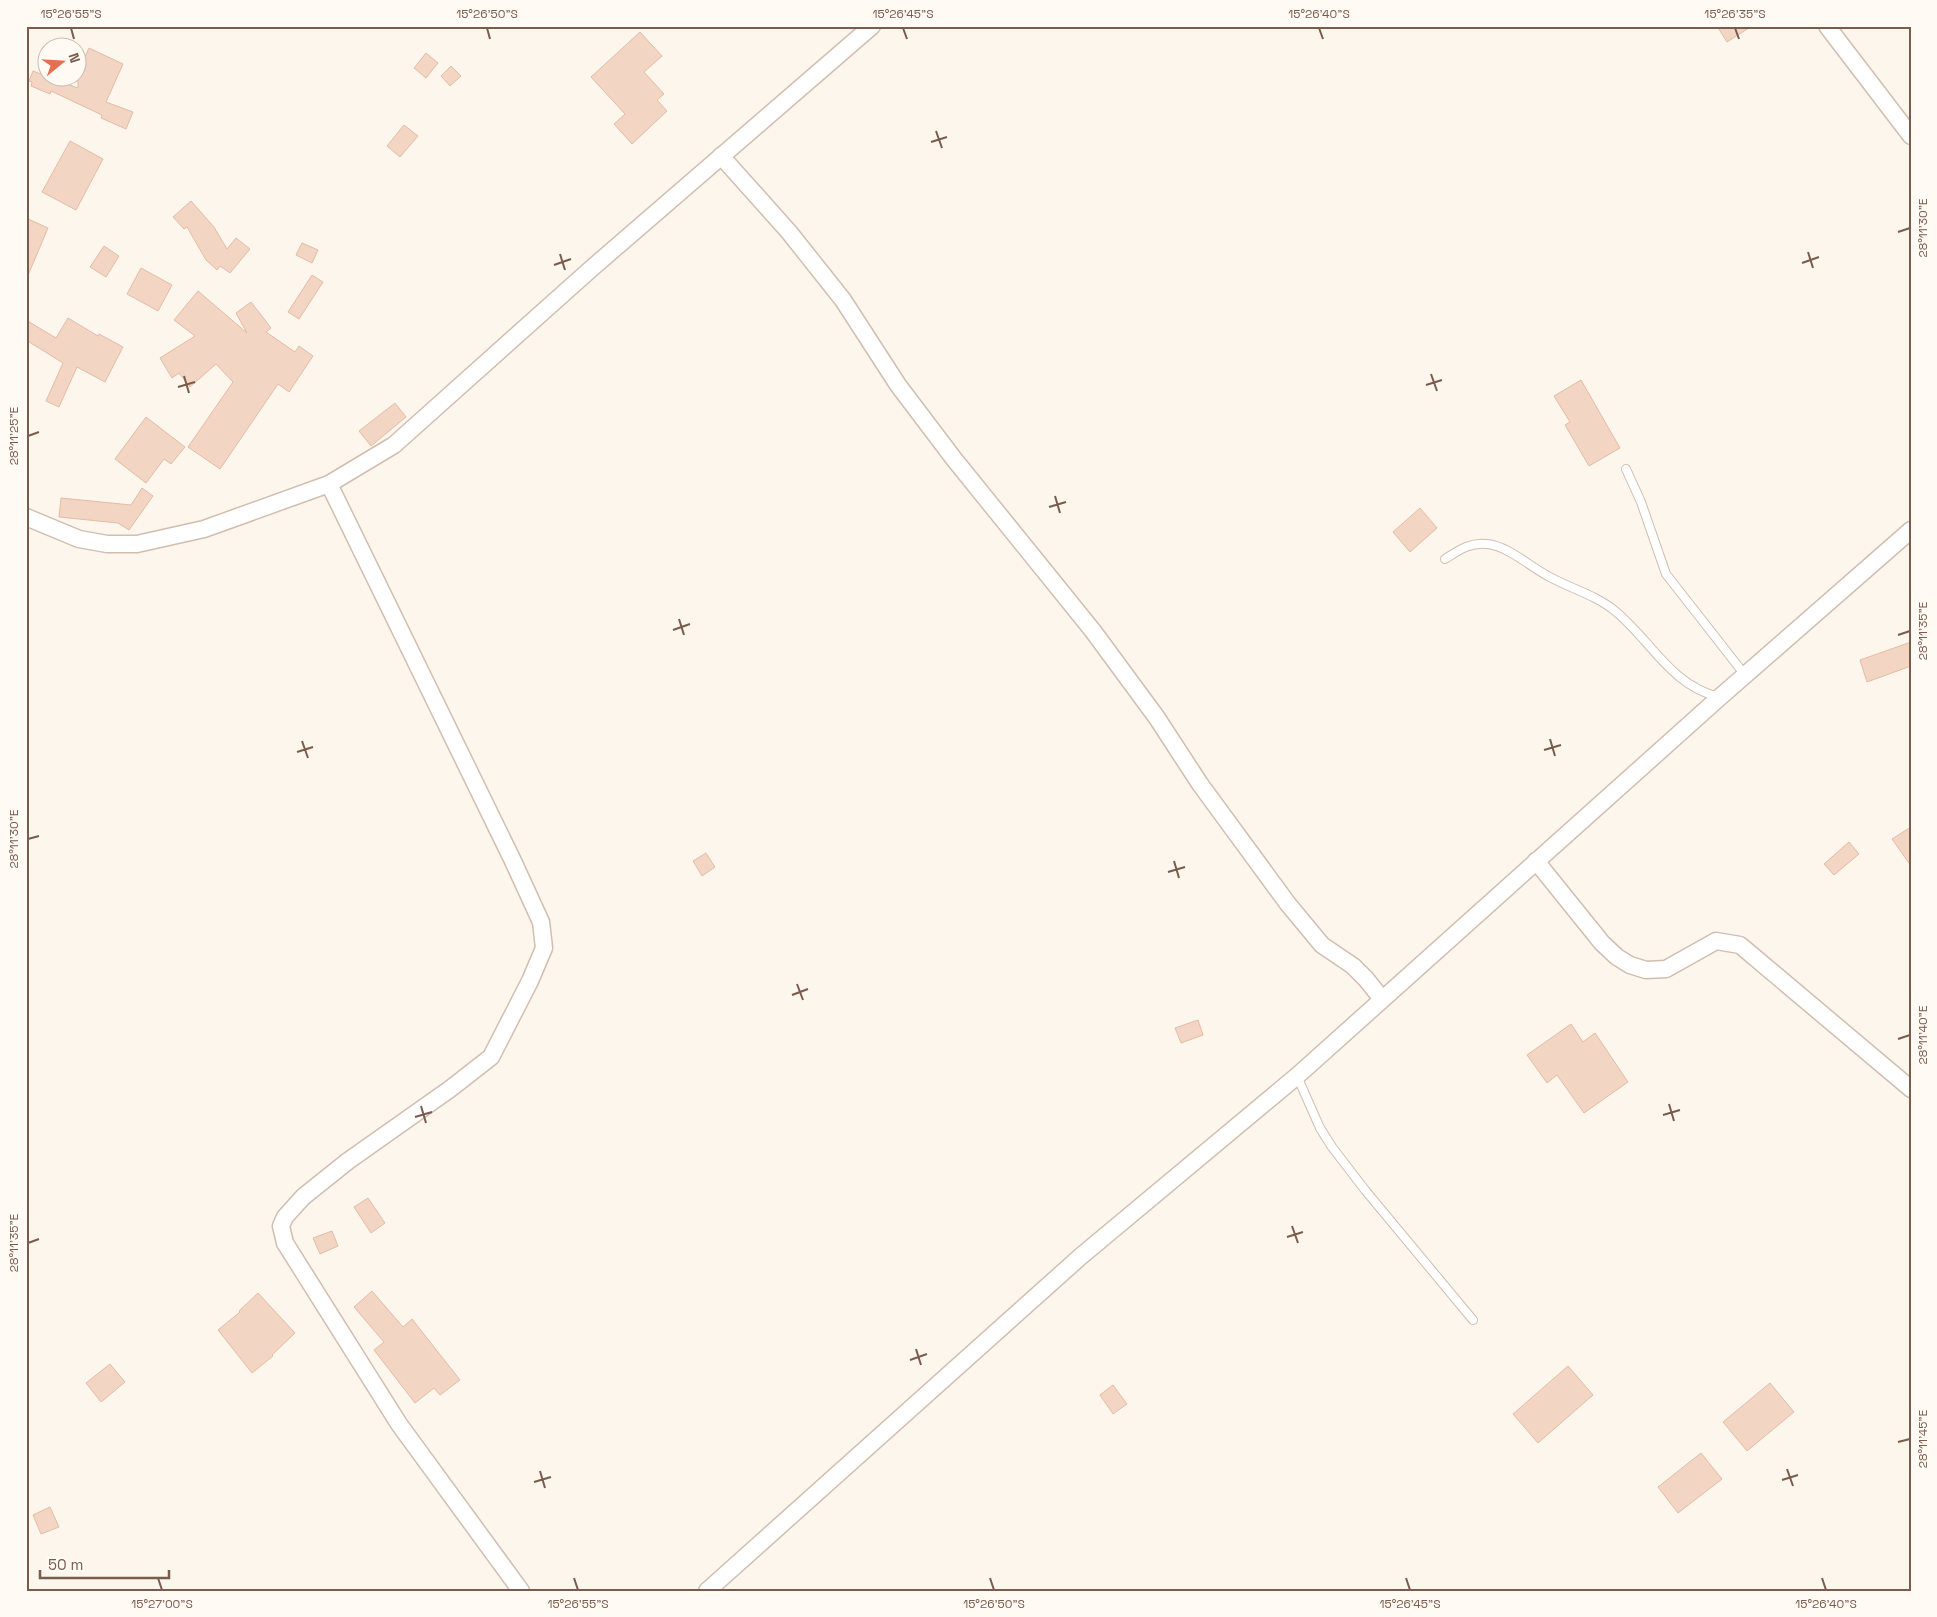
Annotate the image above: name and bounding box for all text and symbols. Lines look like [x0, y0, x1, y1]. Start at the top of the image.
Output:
text: 15°26'55"S [40, 6, 102, 22]
text: 15°26'50"S [456, 6, 518, 22]
text: 15°26'45"S [872, 6, 934, 22]
text: 15°26'40"S [1288, 6, 1350, 22]
text: 15°26'35"S [1704, 6, 1766, 22]
north arrow [38, 38, 88, 88]
text: N [64, 51, 84, 65]
text: 28°11'30"E [1915, 198, 1931, 258]
text: 28°11'25"E [6, 406, 22, 465]
text: 28°11'35"E [1915, 601, 1931, 660]
text: 28°11'30"E [6, 809, 22, 869]
text: 28°11'40"E [1915, 1005, 1931, 1064]
text: 28°11'35"E [6, 1213, 22, 1272]
text: 28°11'45"E [1915, 1410, 1931, 1468]
scale bar [40, 1547, 169, 1579]
text: 50 m [48, 1555, 83, 1574]
text: 15°27'00"S [131, 1596, 193, 1612]
text: 15°26'55"S [547, 1596, 609, 1612]
text: 15°26'50"S [963, 1596, 1025, 1612]
text: 15°26'45"S [1379, 1596, 1441, 1612]
text: 15°26'40"S [1795, 1596, 1857, 1612]

